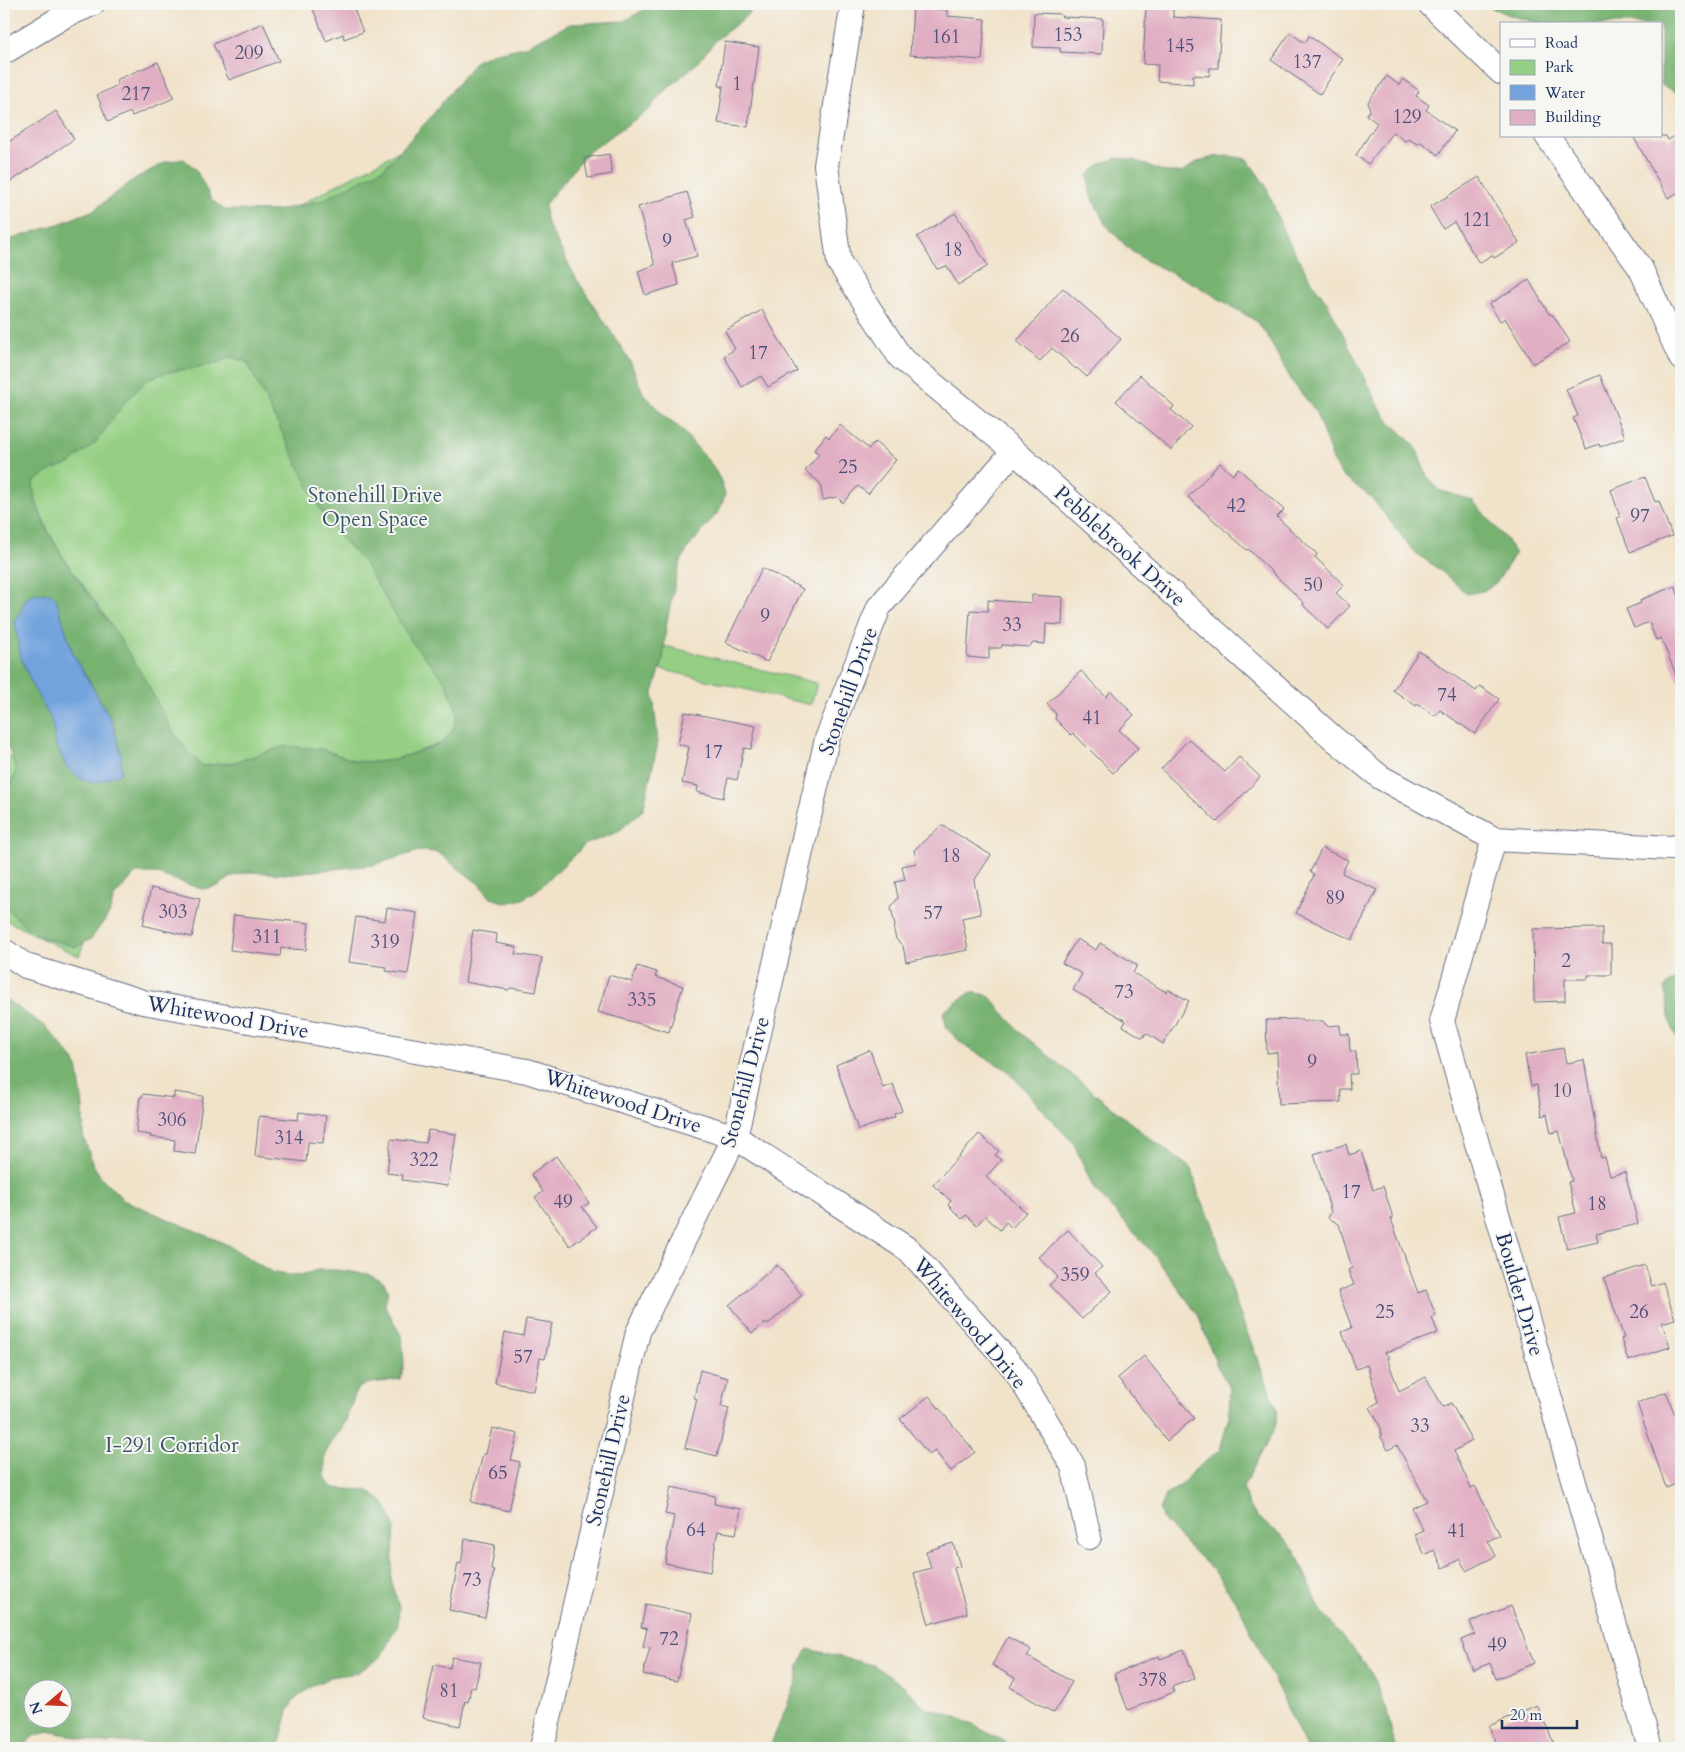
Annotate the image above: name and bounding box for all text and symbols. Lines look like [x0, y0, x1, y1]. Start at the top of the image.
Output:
house number: 153 [1053, 22, 1083, 48]
legend [1500, 22, 1662, 138]
house number: 161 [931, 24, 961, 50]
house number: 145 [1165, 33, 1195, 59]
text: Road [1545, 33, 1578, 53]
house number: 209 [234, 40, 264, 66]
house number: 137 [1292, 49, 1322, 75]
text: Park [1545, 57, 1574, 77]
house number: 1 [732, 71, 742, 97]
house number: 217 [121, 81, 151, 107]
text: Water [1544, 83, 1586, 103]
house number: 129 [1392, 104, 1422, 130]
text: Building [1545, 107, 1601, 127]
house number: 121 [1462, 207, 1492, 233]
house number: 9 [662, 228, 672, 254]
house number: 18 [943, 237, 963, 263]
house number: 26 [1060, 323, 1080, 349]
house number: 17 [748, 340, 768, 366]
house number: 25 [838, 454, 858, 480]
street label: Pebblebrook Drive [1047, 479, 1192, 614]
park label: Stonehill Drive Open Space [308, 481, 442, 534]
house number: 42 [1226, 493, 1246, 519]
house number: 97 [1630, 503, 1650, 529]
house number: 50 [1303, 572, 1323, 598]
house number: 9 [760, 603, 770, 629]
house number: 33 [1002, 612, 1022, 638]
street label: Stonehill Drive [812, 623, 885, 759]
house number: 74 [1437, 682, 1457, 708]
house number: 41 [1082, 705, 1102, 731]
house number: 17 [703, 739, 723, 765]
house number: 18 [941, 843, 961, 869]
house number: 89 [1325, 885, 1345, 911]
house number: 303 [158, 899, 188, 925]
house number: 57 [923, 900, 943, 926]
house number: 311 [252, 924, 282, 950]
house number: 319 [370, 929, 400, 955]
house number: 2 [1561, 948, 1571, 974]
house number: 73 [1114, 979, 1134, 1005]
house number: 335 [627, 987, 657, 1013]
street label: Whitewood Drive [144, 989, 311, 1046]
street label: Stonehill Drive [714, 1013, 777, 1151]
house number: 9 [1307, 1049, 1317, 1075]
street label: Whitewood Drive [539, 1062, 705, 1141]
house number: 10 [1552, 1078, 1572, 1104]
house number: 306 [157, 1107, 187, 1133]
house number: 314 [274, 1125, 304, 1151]
house number: 322 [409, 1147, 439, 1173]
house number: 17 [1341, 1179, 1361, 1205]
house number: 49 [553, 1189, 573, 1215]
house number: 18 [1587, 1191, 1607, 1217]
street label: Boulder Drive [1488, 1229, 1551, 1359]
street label: Whitewood Drive [905, 1250, 1033, 1395]
house number: 359 [1060, 1262, 1090, 1288]
house number: 25 [1375, 1299, 1395, 1325]
house number: 26 [1629, 1299, 1649, 1325]
house number: 57 [513, 1344, 533, 1370]
street label: Stonehill Drive [579, 1391, 638, 1529]
house number: 33 [1410, 1413, 1430, 1439]
park label: I-291 Corridor [105, 1431, 239, 1460]
house number: 65 [488, 1460, 508, 1486]
house number: 64 [686, 1517, 706, 1543]
house number: 41 [1447, 1518, 1467, 1544]
house number: 73 [462, 1567, 482, 1593]
house number: 72 [659, 1626, 679, 1652]
house number: 49 [1487, 1632, 1507, 1658]
house number: 378 [1138, 1667, 1168, 1693]
house number: 81 [439, 1678, 459, 1704]
north arrow [22, 1680, 72, 1730]
scale bar [1502, 1697, 1578, 1729]
text: N [25, 1699, 47, 1717]
text: 20 m [1510, 1705, 1542, 1725]

